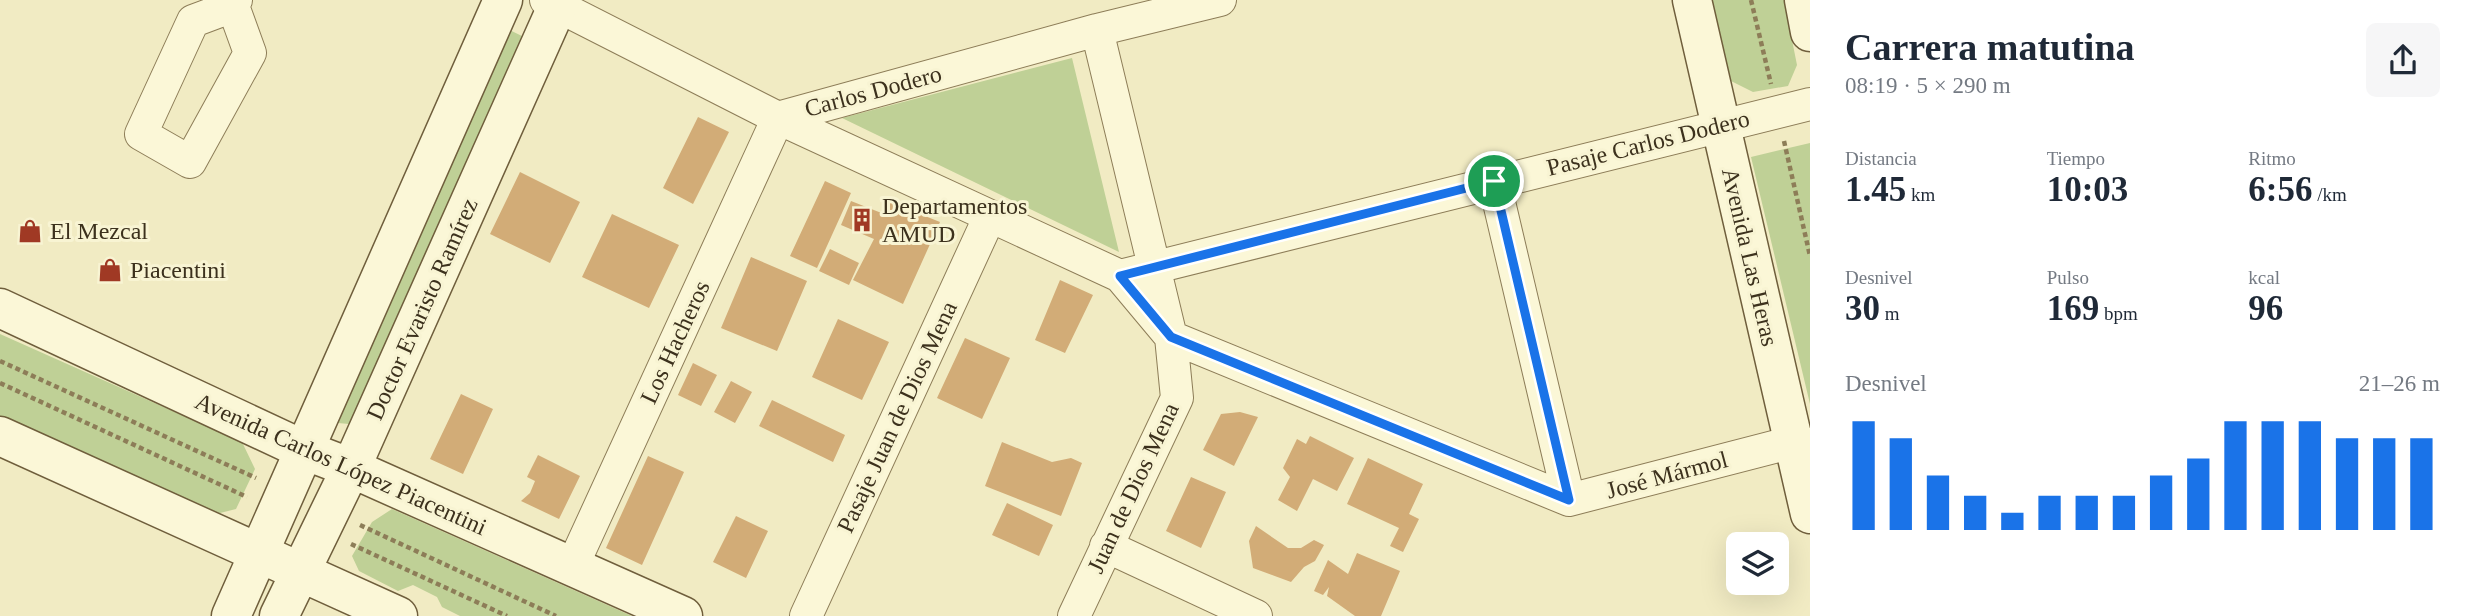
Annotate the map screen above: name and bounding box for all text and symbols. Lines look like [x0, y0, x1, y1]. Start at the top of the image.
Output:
button: share [2366, 23, 2440, 97]
text: Carrera matutina [1845, 26, 2135, 68]
street label: Carlos Dodero [802, 60, 944, 122]
text: 08:19 · 5 × 290 m [1845, 73, 2011, 98]
street label: Pasaje Carlos Dodero [1544, 105, 1752, 181]
text: Distancia [1845, 148, 1917, 169]
text: Tiempo [2047, 148, 2105, 169]
text: Ritmo [2248, 148, 2296, 169]
pin [1464, 151, 1524, 211]
icon: arrive [1475, 162, 1513, 200]
street label: Avenida Las Heras [1717, 165, 1783, 349]
text: 1.45 [1845, 170, 1906, 209]
text: 10:03 [2047, 170, 2128, 209]
text: 6:56 [2248, 170, 2312, 209]
text: km [1906, 184, 1935, 205]
text: /km [2312, 184, 2347, 205]
place label: Departamentos AMUD [882, 193, 1027, 247]
street label: Doctor Evaristo Ramírez [361, 194, 483, 424]
building icon: Departamentos AMUD [848, 206, 876, 234]
shop icon: El Mezcal [16, 217, 44, 245]
place label: El Mezcal [50, 218, 148, 244]
shop icon: Piacentini [96, 256, 124, 284]
place label: Piacentini [130, 257, 226, 283]
text: Desnivel [1845, 267, 1913, 288]
text: Pulso [2047, 267, 2089, 288]
text: kcal [2248, 267, 2280, 288]
street label: Los Hacheros [635, 276, 715, 408]
text: 30 [1845, 289, 1880, 328]
text: 169 [2047, 289, 2099, 328]
text: 96 [2248, 289, 2283, 328]
street label: Pasaje Juan de Dios Mena [832, 297, 962, 537]
text: m [1880, 303, 1900, 324]
text: bpm [2099, 303, 2138, 324]
text: Desnivel [1845, 371, 1927, 396]
text: 21–26 m [2359, 371, 2440, 396]
street label: Avenida Carlos López Piacentini [191, 388, 491, 540]
street label: Juan de Dios Mena [1082, 399, 1184, 577]
street label: José Mármol [1603, 446, 1731, 504]
map controls [1726, 532, 1789, 595]
button: layers [1726, 532, 1789, 595]

